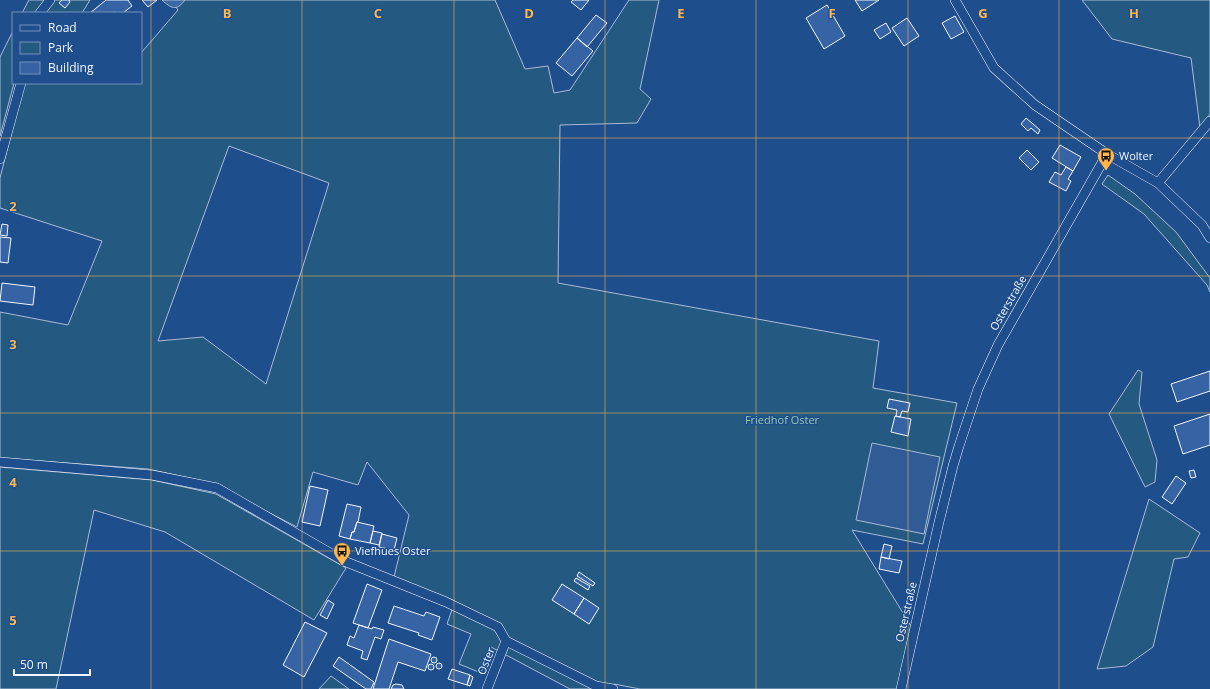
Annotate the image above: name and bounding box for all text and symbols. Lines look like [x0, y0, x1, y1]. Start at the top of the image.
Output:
text: B [223, 4, 232, 22]
text: C [374, 4, 382, 22]
text: D [524, 4, 534, 22]
text: E [677, 4, 685, 22]
text: F [828, 4, 836, 22]
text: G [978, 4, 988, 22]
text: H [1129, 4, 1139, 22]
legend [12, 12, 142, 84]
text: Road [48, 19, 77, 36]
text: Park [48, 39, 74, 56]
text: Building [48, 59, 94, 76]
bus stop icon: Wolter [1096, 146, 1116, 171]
place label: Wolter [1119, 148, 1154, 163]
text: 2 [9, 197, 17, 215]
street label: Osterstraße [986, 273, 1029, 333]
text: 3 [9, 335, 17, 353]
park label: Friedhof Oster [745, 412, 820, 427]
text: 4 [9, 473, 17, 491]
bus stop icon: Viefhues Oster [332, 541, 352, 566]
place label: Viefhues Oster [355, 543, 431, 558]
street label: Osterstraße [891, 580, 920, 643]
text: 5 [9, 611, 17, 629]
street label: Oster [473, 644, 498, 677]
scale bar [14, 651, 90, 677]
text: 50 m [20, 656, 48, 673]

